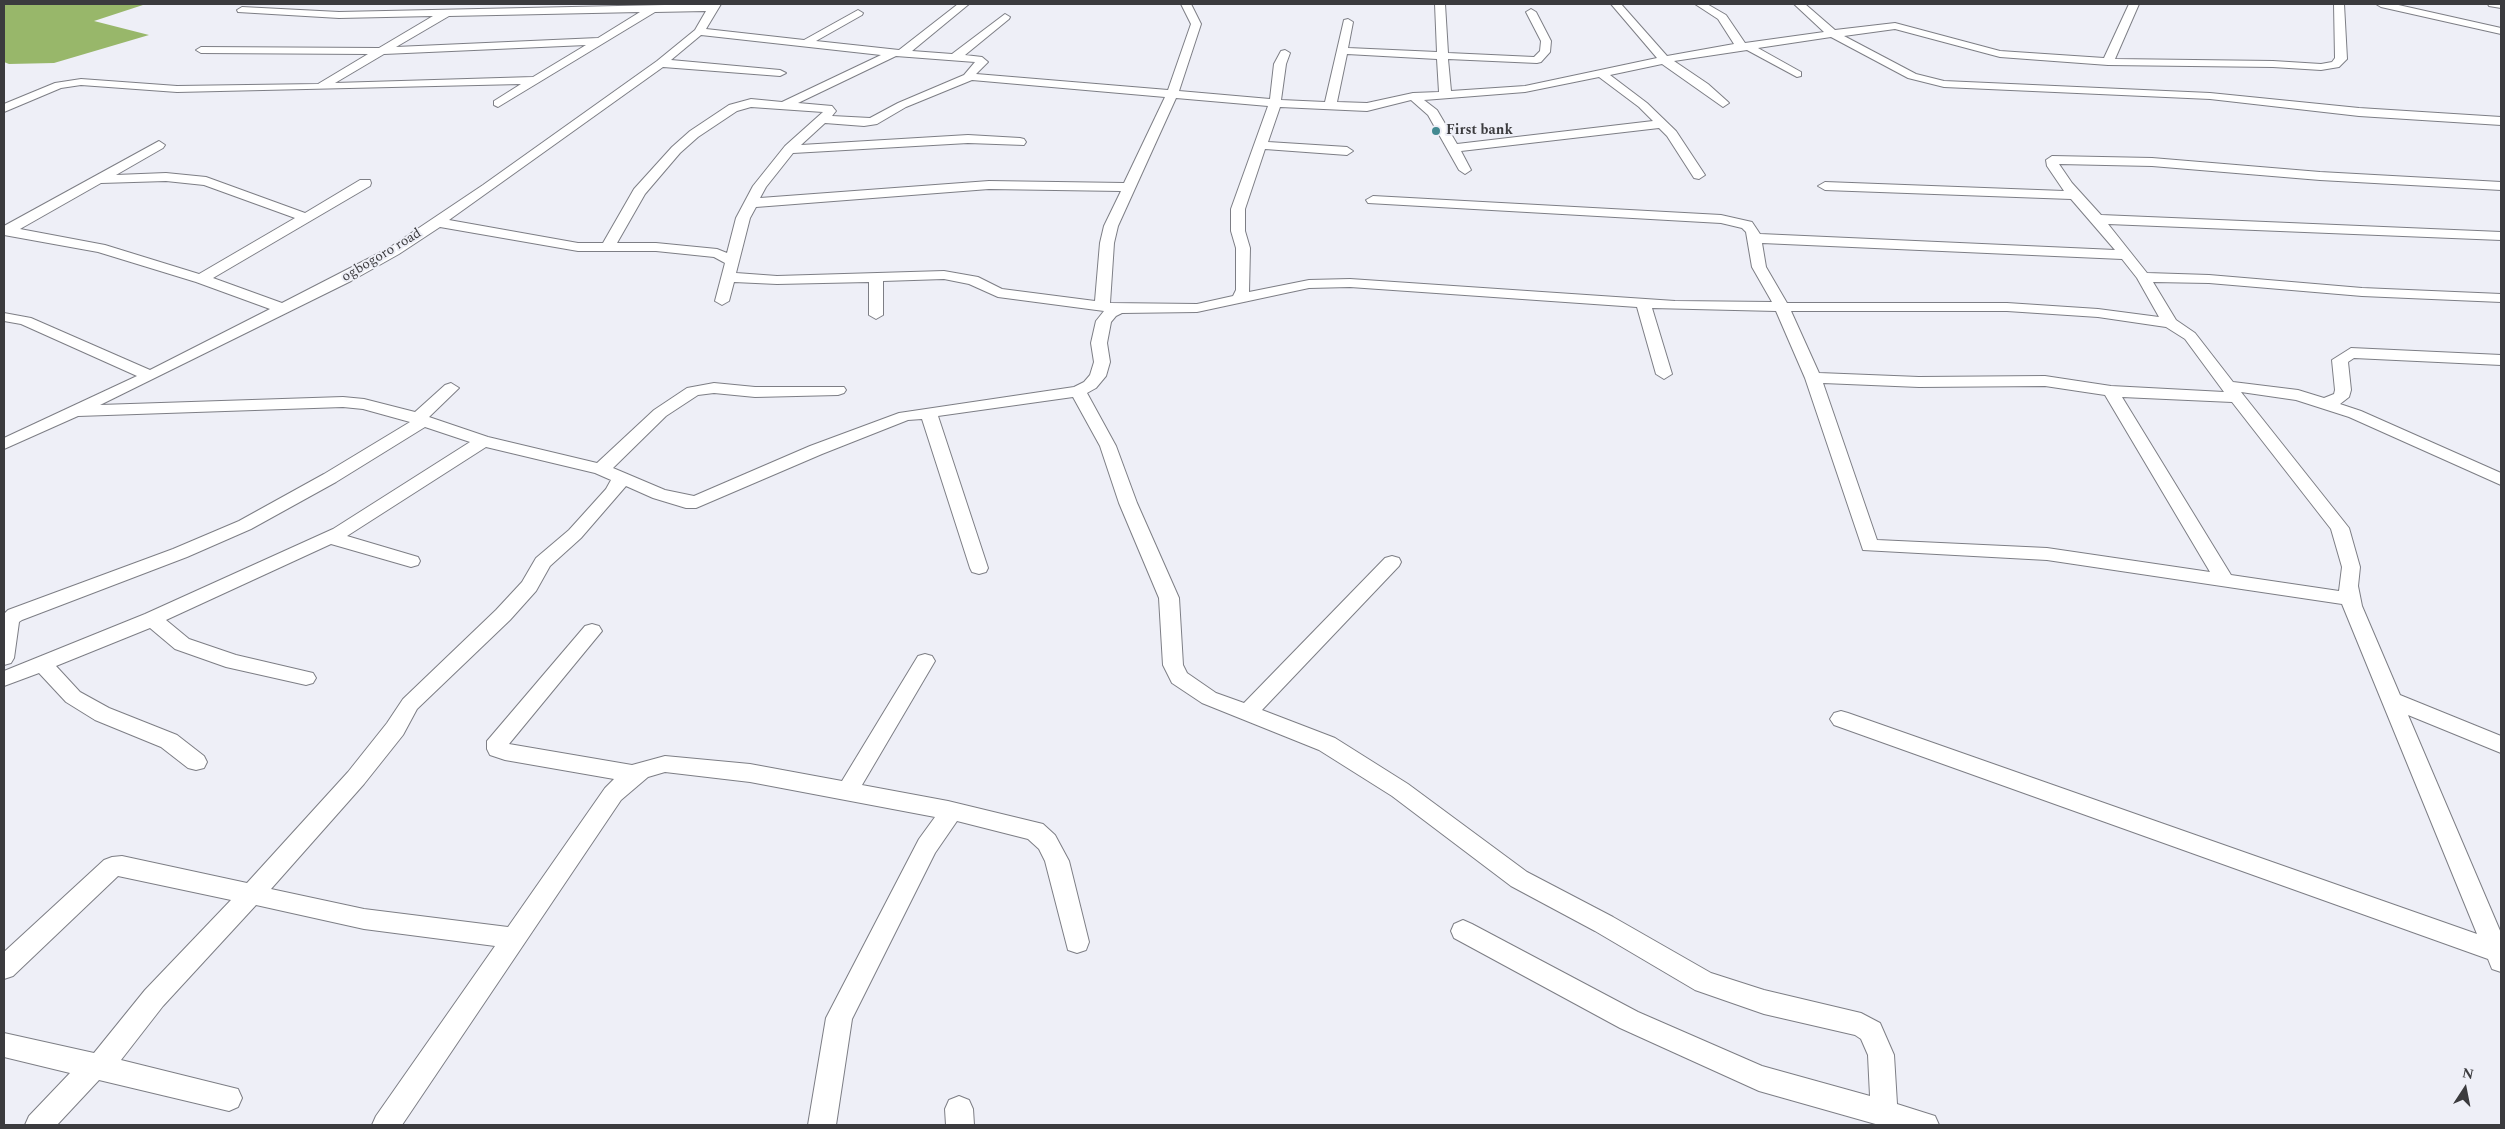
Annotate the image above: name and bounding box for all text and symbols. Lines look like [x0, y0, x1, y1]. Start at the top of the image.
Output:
place label: First bank [1446, 123, 1513, 139]
marker: First bank [1430, 125, 1442, 137]
street label: ogbogoro road [339, 226, 425, 286]
text: N [2460, 1062, 2476, 1085]
north arrow [2440, 1064, 2490, 1114]

